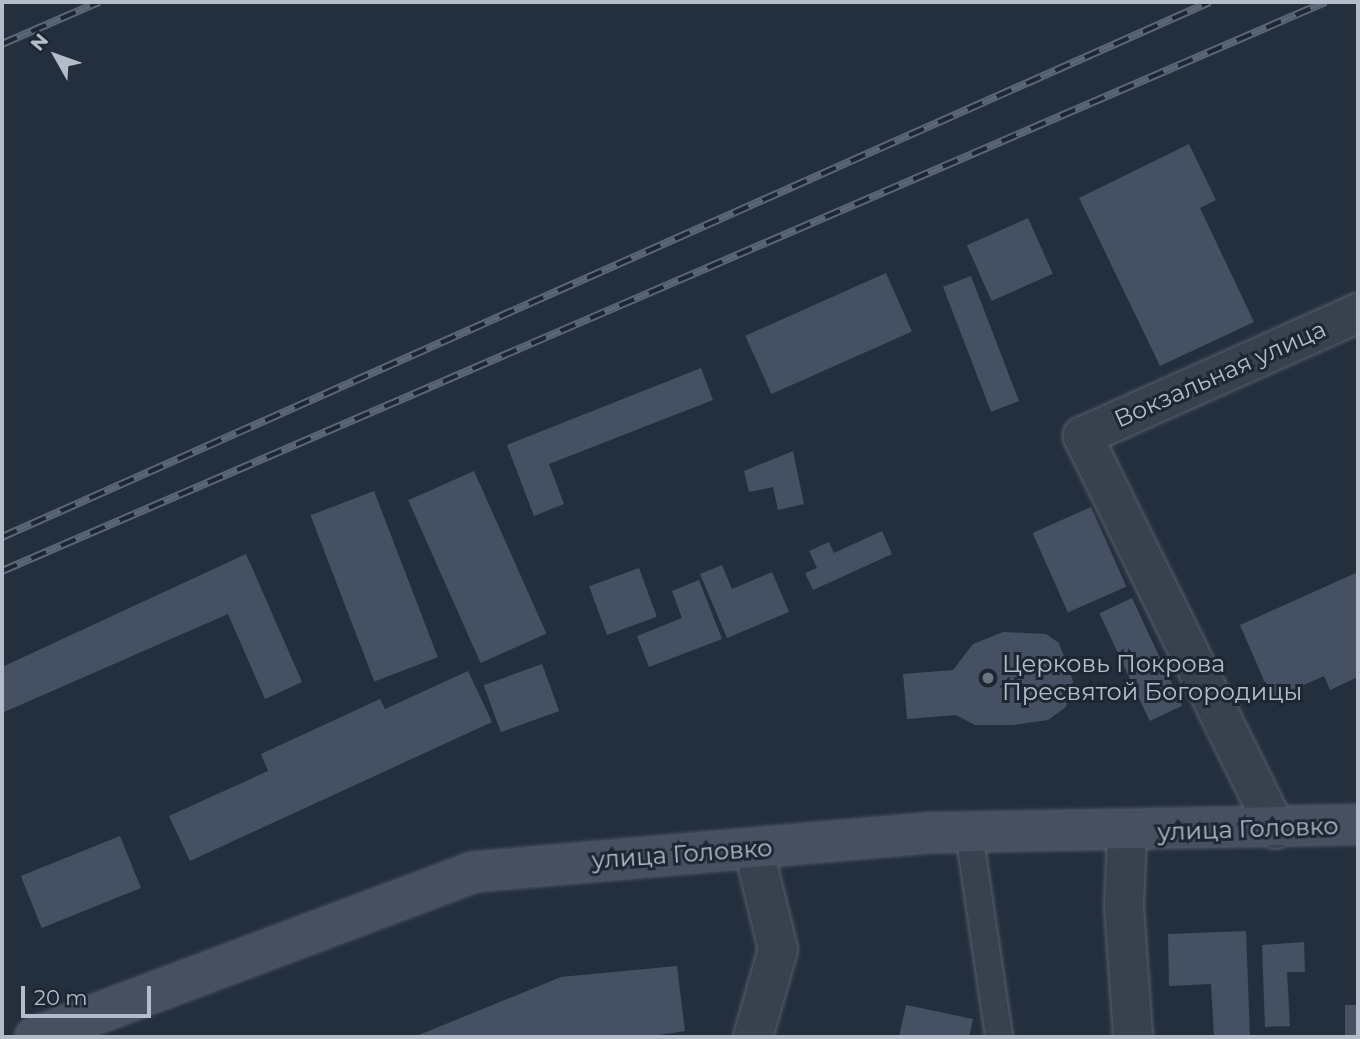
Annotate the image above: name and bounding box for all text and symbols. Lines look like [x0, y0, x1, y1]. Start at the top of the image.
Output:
north arrow [21, 21, 91, 91]
text: N [26, 29, 53, 55]
street label: Вокзальная улица [1110, 314, 1330, 434]
place label: Церковь Покрова Пресвятой Богородицы [1002, 650, 1302, 706]
marker: Церковь Покрова Пресвятой Богородицы [980, 670, 996, 686]
street label: улица Головко [1157, 811, 1339, 847]
street label: улица Головко [591, 833, 773, 875]
scale bar [24, 972, 154, 1016]
text: 20 m [34, 985, 88, 1010]

